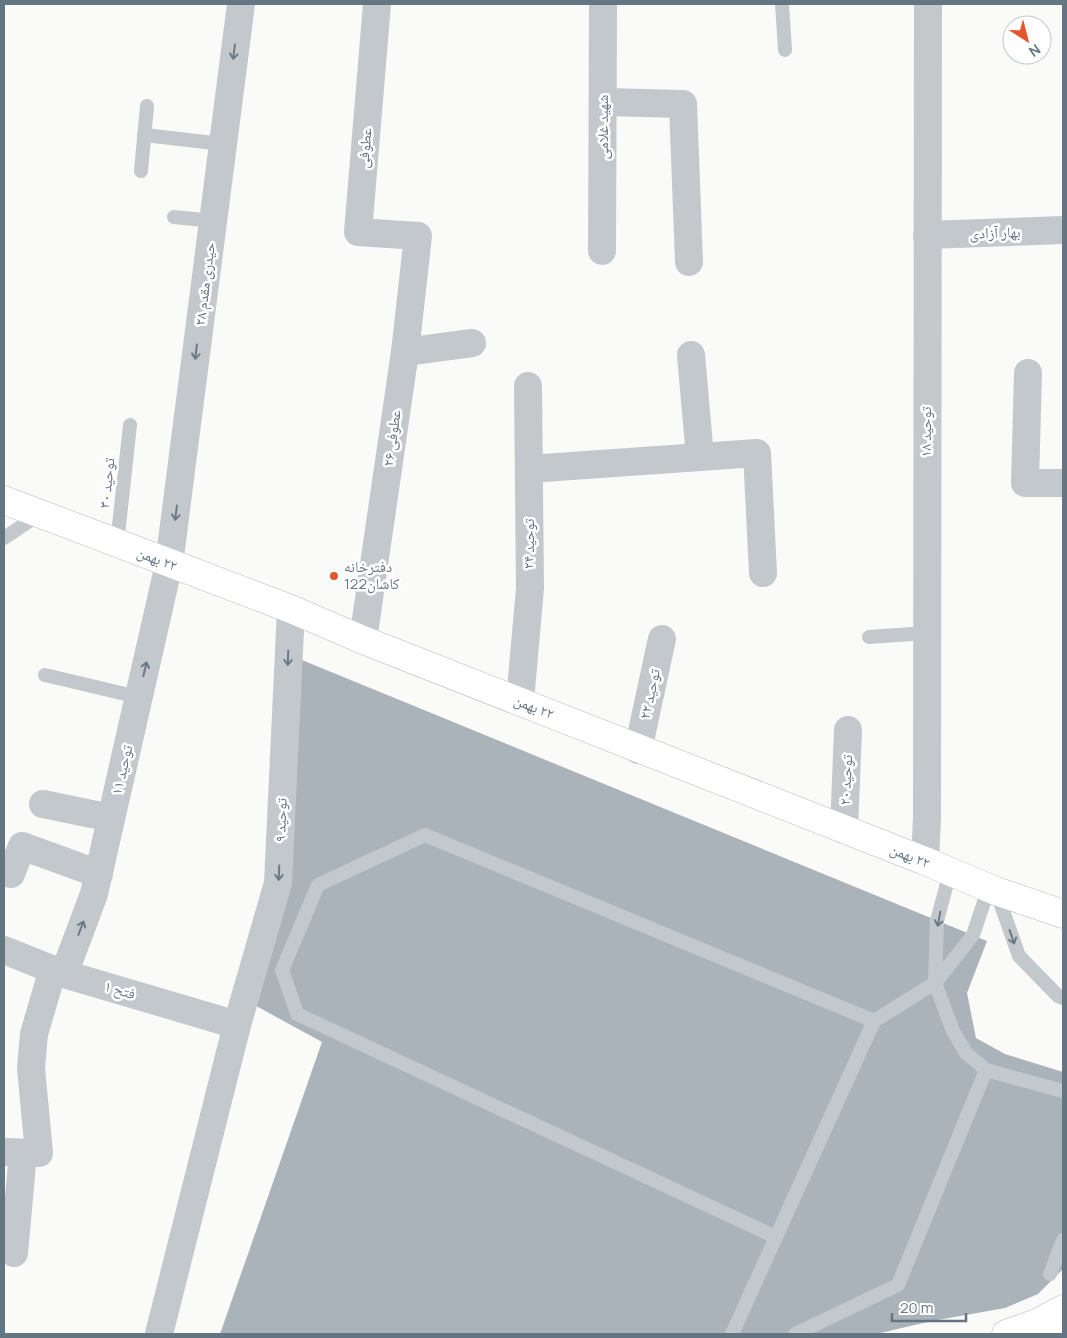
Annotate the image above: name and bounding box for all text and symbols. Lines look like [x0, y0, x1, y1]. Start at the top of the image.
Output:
north arrow [1002, 15, 1052, 65]
text: N [1025, 40, 1045, 62]
one-way arrow [229, 44, 239, 60]
street label: شهید غلامی [592, 94, 613, 159]
street label: عطوفی [352, 126, 377, 169]
street label: بهار آزادی [969, 221, 1021, 244]
street label: حیدری مقدم ۲۸ [189, 241, 220, 327]
one-way arrow [191, 344, 201, 360]
street label: توحید ۱۸ [915, 406, 936, 457]
street label: عطوفی ۲۶ [377, 408, 406, 468]
street label: توحید ۳۰ [93, 456, 120, 509]
one-way arrow [171, 505, 181, 521]
street label: توحید ۲۴ [518, 518, 539, 569]
street label: ٢٢ بهمن [134, 541, 180, 576]
place label: دفترخانه 122کاشان [344, 556, 399, 594]
marker: دفترخانه 122کاشان [328, 570, 340, 582]
one-way arrow [283, 650, 293, 666]
one-way arrow [141, 661, 150, 677]
street label: توحید ۲۲ [634, 666, 665, 721]
street label: ٢٢ بهمن [511, 689, 557, 724]
street label: توحید ۱۱ [106, 742, 138, 797]
street label: توحید ۲۰ [834, 754, 857, 806]
street label: توحید ۹ [269, 797, 292, 842]
street label: ٢٢ بهمن [887, 838, 933, 873]
one-way arrow [274, 864, 283, 880]
one-way arrow [933, 911, 943, 927]
one-way arrow [77, 921, 86, 936]
one-way arrow [1008, 929, 1017, 945]
street label: فتح ۱ [102, 975, 138, 1004]
scale bar [892, 1290, 966, 1322]
text: 20 m [900, 1297, 933, 1318]

